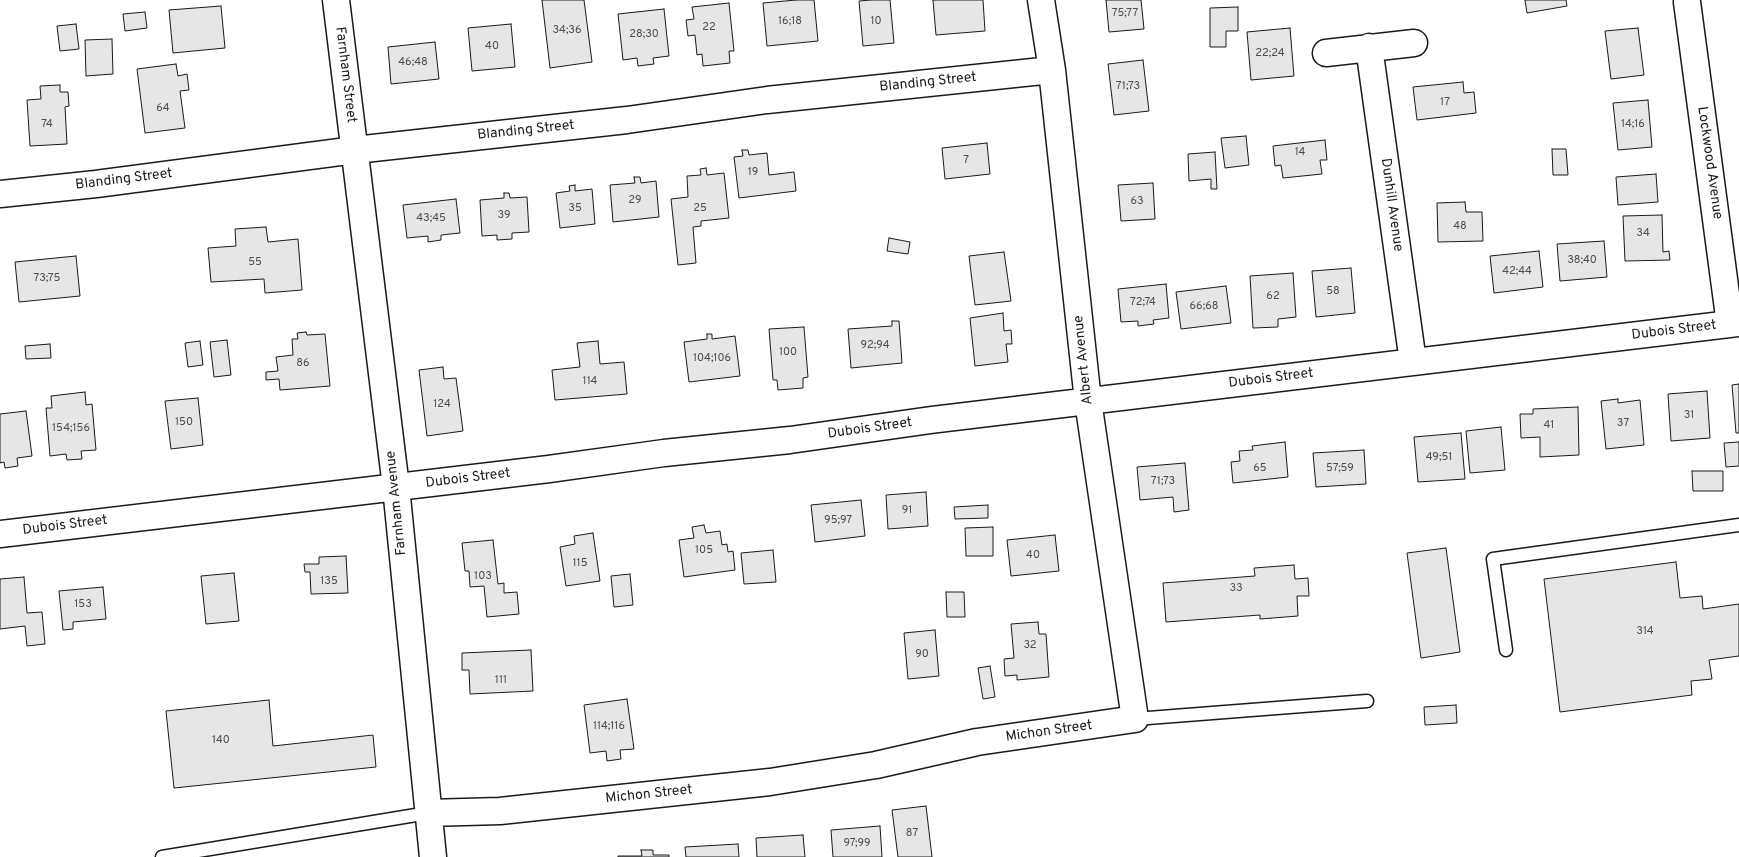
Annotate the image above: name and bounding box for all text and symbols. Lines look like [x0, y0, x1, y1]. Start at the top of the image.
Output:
house number: 75;77 [1112, 7, 1138, 21]
house number: 16;18 [778, 15, 802, 29]
house number: 10 [870, 15, 882, 29]
house number: 22 [702, 21, 716, 35]
house number: 34;36 [552, 24, 582, 38]
street label: Farnham Street [331, 26, 359, 124]
house number: 28;30 [629, 28, 659, 42]
house number: 40 [485, 40, 499, 54]
house number: 22;24 [1255, 47, 1285, 61]
house number: 46;48 [398, 56, 428, 70]
street label: Blanding Street [879, 70, 977, 96]
house number: 71;73 [1116, 80, 1140, 94]
house number: 17 [1440, 96, 1450, 110]
house number: 64 [156, 102, 170, 116]
street label: Lockwood Avenue [1693, 105, 1725, 221]
house number: 74 [41, 118, 53, 132]
street label: Blanding Street [477, 118, 575, 144]
house number: 14;16 [1621, 118, 1645, 132]
house number: 14 [1295, 146, 1305, 160]
house number: 7 [963, 154, 969, 168]
street label: Dunhill Avenue [1376, 157, 1406, 253]
street label: Blanding Street [74, 166, 174, 194]
house number: 19 [748, 166, 758, 180]
house number: 29 [628, 194, 642, 208]
house number: 63 [1130, 195, 1144, 209]
house number: 35 [568, 202, 582, 216]
house number: 25 [693, 202, 707, 216]
house number: 39 [498, 209, 510, 223]
house number: 43;45 [416, 212, 446, 226]
house number: 48 [1453, 220, 1467, 234]
house number: 34 [1636, 227, 1650, 241]
house number: 38;40 [1567, 254, 1597, 268]
house number: 55 [248, 256, 262, 270]
house number: 42;44 [1502, 265, 1532, 279]
house number: 73;75 [34, 272, 60, 286]
house number: 58 [1326, 285, 1340, 299]
house number: 62 [1266, 290, 1280, 304]
house number: 72;74 [1130, 296, 1156, 310]
house number: 66;68 [1190, 300, 1218, 314]
street label: Albert Avenue [1071, 314, 1097, 406]
street label: Dubois Street [1631, 317, 1717, 345]
house number: 92;94 [860, 339, 890, 353]
house number: 100 [779, 346, 797, 360]
house number: 104;106 [693, 352, 731, 366]
house number: 86 [296, 357, 310, 371]
street label: Dubois Street [1228, 365, 1314, 393]
house number: 114 [583, 375, 597, 389]
house number: 124 [433, 398, 451, 412]
house number: 31 [1684, 409, 1694, 423]
street label: Dubois Street [827, 415, 913, 443]
house number: 150 [175, 416, 193, 430]
house number: 37 [1617, 417, 1629, 431]
house number: 41 [1544, 419, 1554, 433]
house number: 154;156 [52, 422, 90, 436]
street label: Farnham Avenue [383, 450, 411, 556]
house number: 49;51 [1426, 451, 1452, 465]
house number: 65 [1253, 462, 1267, 476]
house number: 57;59 [1326, 462, 1354, 476]
street label: Dubois Street [425, 465, 511, 493]
house number: 71;73 [1151, 475, 1175, 489]
house number: 91 [902, 504, 912, 518]
street label: Dubois Street [22, 512, 108, 540]
house number: 95;97 [824, 514, 852, 528]
house number: 105 [695, 544, 713, 558]
house number: 40 [1026, 549, 1040, 563]
house number: 115 [572, 557, 588, 571]
house number: 103 [474, 570, 492, 584]
house number: 135 [320, 575, 338, 589]
house number: 33 [1229, 582, 1243, 596]
house number: 153 [74, 598, 92, 612]
house number: 314 [1636, 625, 1654, 639]
house number: 32 [1023, 639, 1037, 653]
house number: 90 [915, 648, 929, 662]
house number: 111 [495, 674, 507, 688]
street label: Michon Street [1005, 718, 1093, 746]
house number: 114;116 [593, 720, 625, 734]
house number: 140 [212, 734, 230, 748]
street label: Michon Street [605, 782, 693, 808]
house number: 87 [906, 827, 918, 841]
house number: 97;99 [843, 837, 871, 851]

